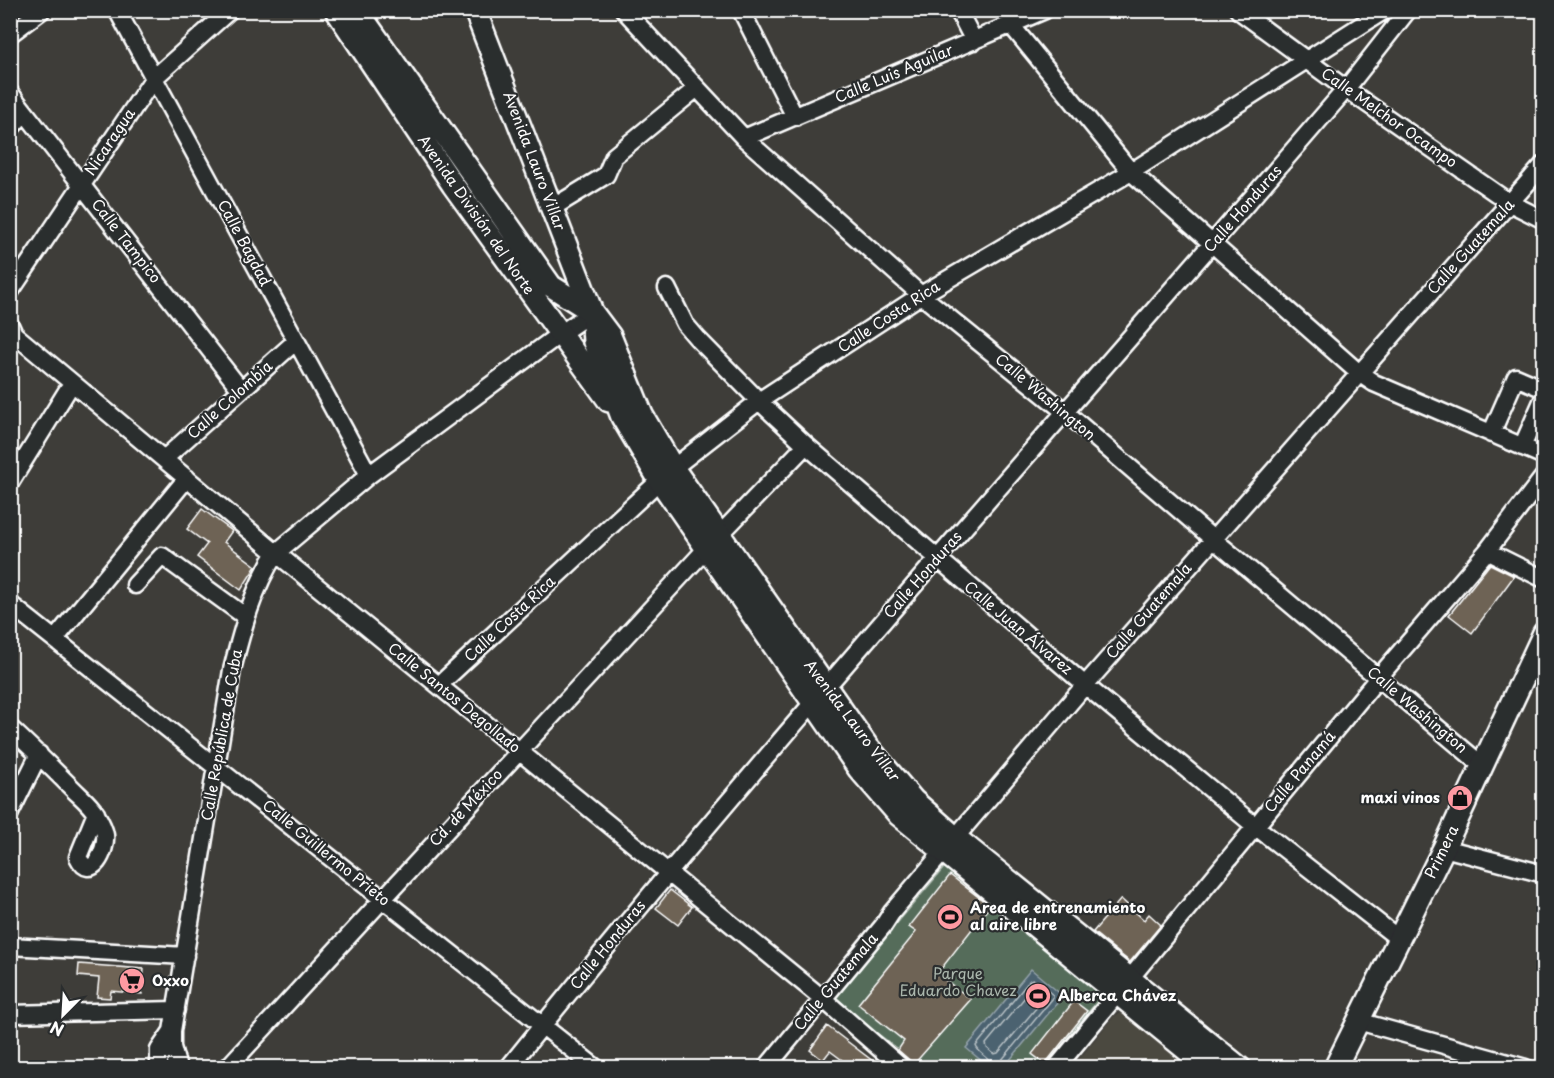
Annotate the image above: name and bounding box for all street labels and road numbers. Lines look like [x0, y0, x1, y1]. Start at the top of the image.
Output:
street label: Calle Luis Aguilar [831, 37, 956, 108]
street label: Calle Melchor Ocampo [1317, 61, 1463, 172]
street label: Avenida Lauro Villar [498, 87, 573, 234]
street label: Nicaragua [78, 102, 140, 179]
street label: Avenida División del Norte [413, 130, 541, 299]
street label: Calle Honduras [1197, 159, 1287, 257]
street label: Calle Tampico [87, 193, 168, 287]
street label: Calle Guatemala [1421, 193, 1519, 299]
street label: Calle Bagdad [213, 195, 278, 290]
street label: Calle Costa Rica [833, 274, 944, 357]
street label: Calle Washington [991, 347, 1101, 445]
street label: Calle Colombia [181, 354, 277, 444]
street label: Calle Honduras [877, 525, 967, 623]
street label: Calle Guatemala [1099, 556, 1197, 663]
street label: Calle Costa Rica [458, 569, 560, 666]
street label: Calle Juan Álvarez [960, 575, 1078, 679]
street label: Calle Santos Degollado [384, 636, 526, 758]
street label: Calle República de Cuba [194, 647, 247, 822]
street label: Avenida Lauro Villar [800, 654, 907, 787]
street label: Calle Washington [1363, 660, 1473, 758]
street label: Calle Panamá [1258, 725, 1340, 817]
street label: Cd. de México [423, 763, 507, 851]
street label: Calle Guillermo Prieto [258, 793, 396, 911]
street label: Primera [1418, 820, 1464, 882]
street label: Calle Honduras [563, 894, 650, 994]
street label: Calle Guatemala [787, 927, 883, 1035]

